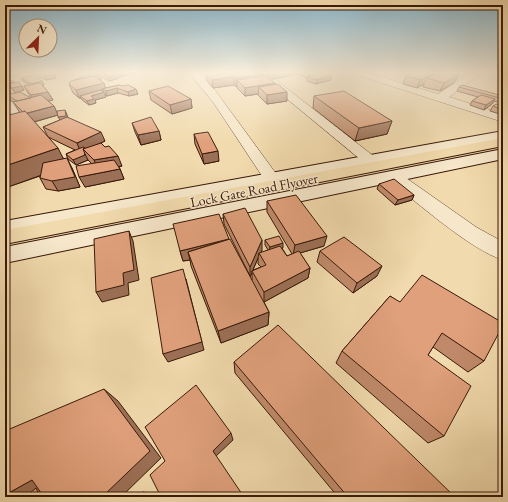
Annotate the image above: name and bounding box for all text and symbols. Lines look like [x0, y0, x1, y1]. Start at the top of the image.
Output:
north arrow [18, 18, 58, 58]
text: N [35, 21, 49, 37]
street label: Lock Gate Road Flyover [189, 169, 320, 211]

